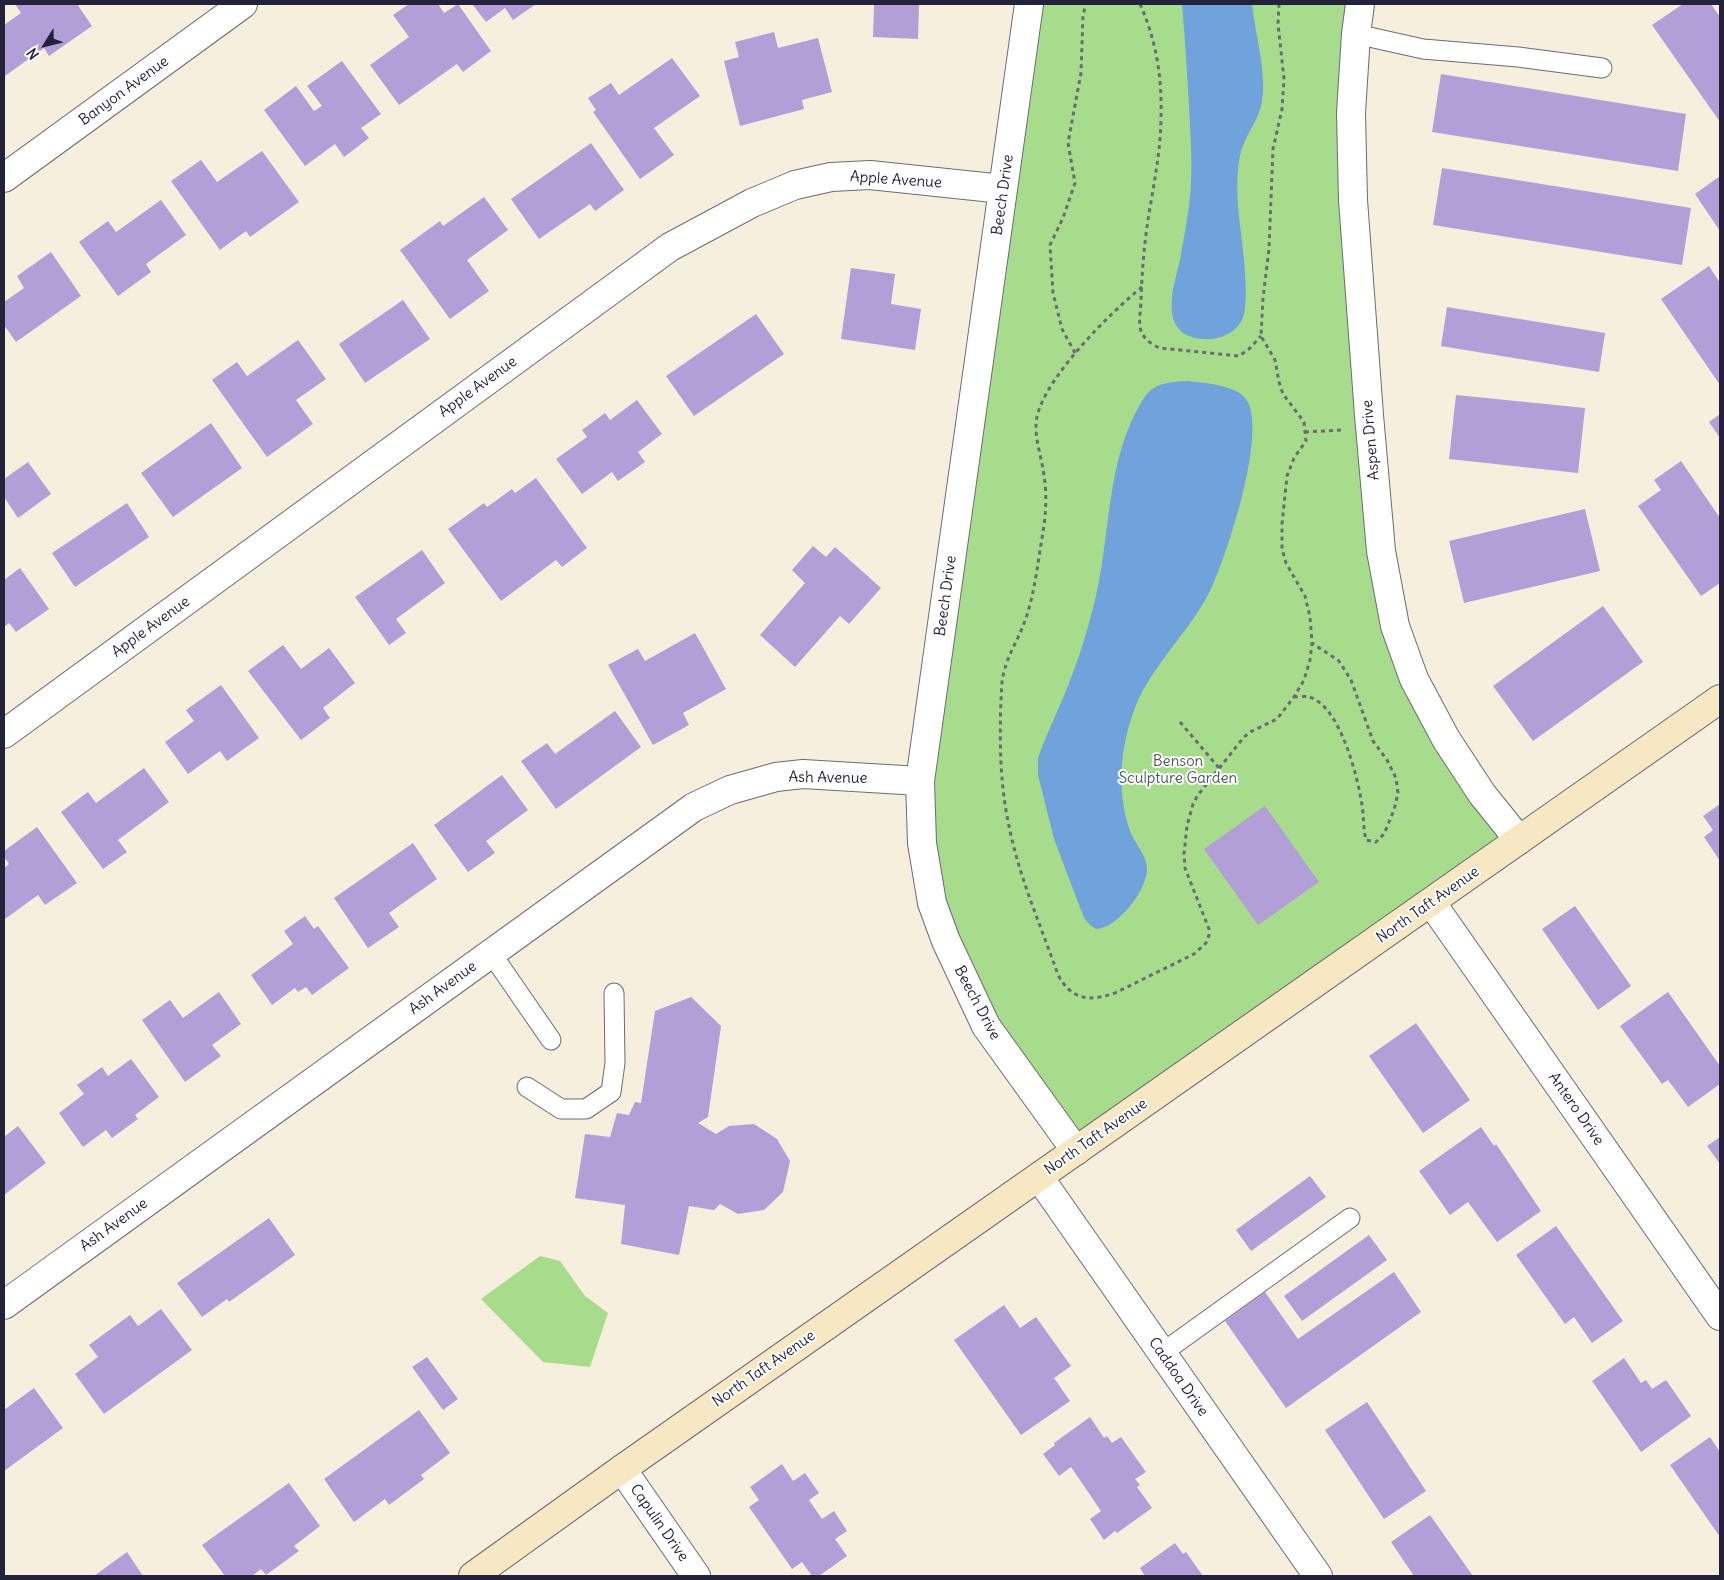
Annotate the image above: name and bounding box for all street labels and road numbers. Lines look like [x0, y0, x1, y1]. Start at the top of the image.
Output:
street label: Banyon Avenue [76, 52, 172, 130]
street label: Beech Drive [988, 153, 1018, 237]
street label: Apple Avenue [849, 168, 943, 192]
street label: Apple Avenue [435, 353, 521, 421]
street label: Aspen Drive [1359, 399, 1383, 481]
street label: Beech Drive [931, 554, 961, 638]
street label: Apple Avenue [108, 593, 194, 661]
street label: Ash Avenue [788, 768, 868, 788]
street label: North Taft Avenue [1373, 863, 1483, 947]
street label: Ash Avenue [406, 958, 480, 1018]
street label: Beech Drive [950, 963, 1004, 1043]
street label: Antero Drive [1544, 1069, 1608, 1149]
street label: North Taft Avenue [1041, 1095, 1151, 1179]
street label: Ash Avenue [77, 1195, 151, 1255]
street label: North Taft Avenue [709, 1327, 819, 1411]
street label: Caddoa Drive [1144, 1334, 1212, 1420]
street label: Capulin Drive [626, 1481, 692, 1565]

